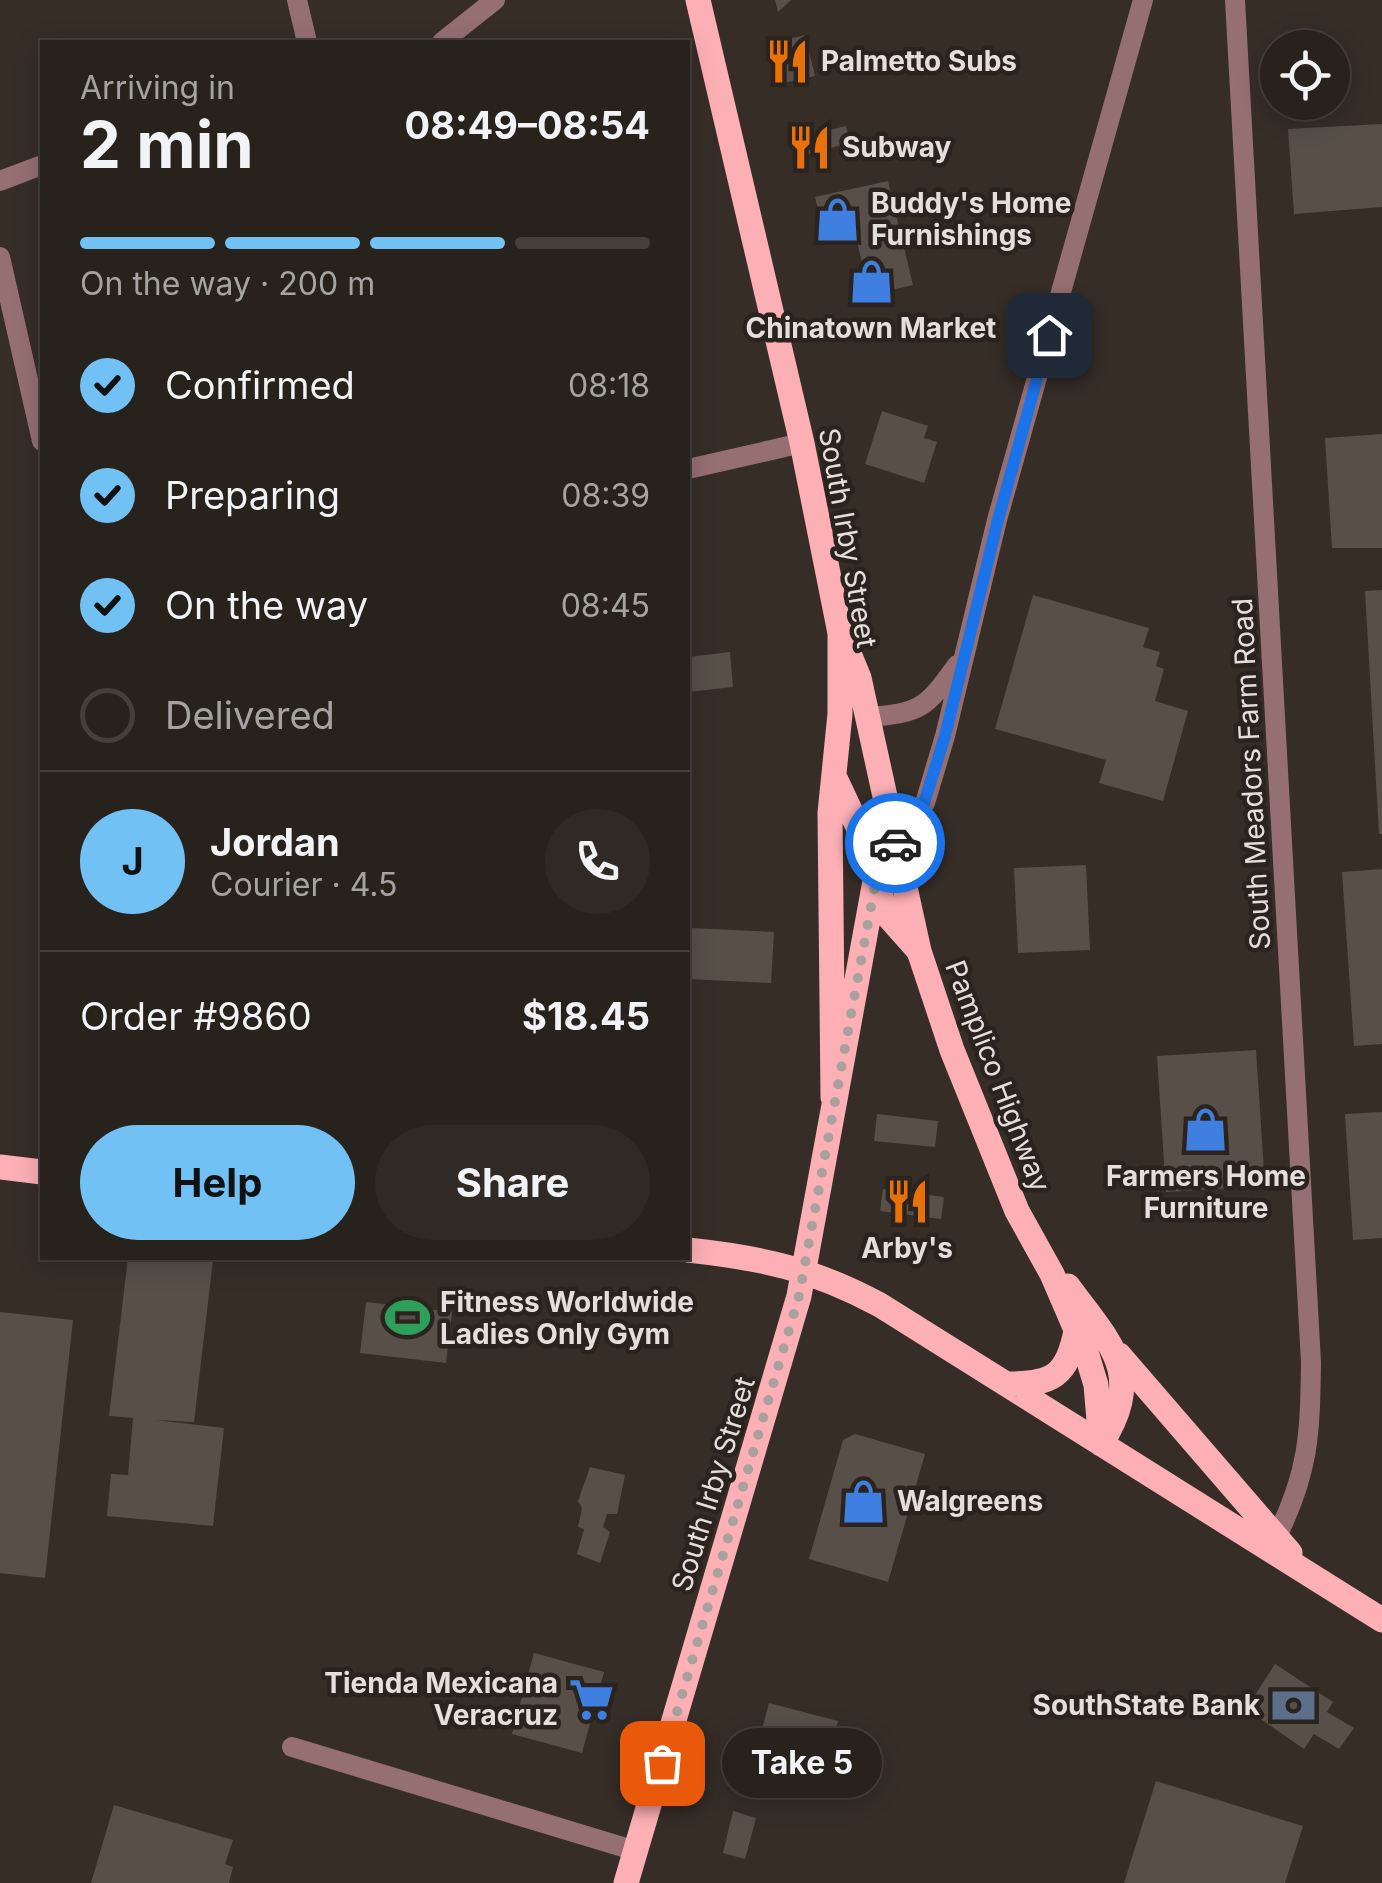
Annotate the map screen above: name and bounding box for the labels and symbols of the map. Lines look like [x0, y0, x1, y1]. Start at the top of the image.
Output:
restaurant icon: Palmetto Subs [764, 37, 812, 85]
place label: Palmetto Subs [821, 44, 1017, 78]
restaurant icon: Subway [785, 123, 833, 171]
place label: Subway [842, 130, 952, 164]
place label: Buddy's Home Furnishings [871, 186, 1071, 252]
shop icon: Buddy's Home Furnishings [814, 195, 862, 243]
shop icon: Chinatown Market [847, 258, 895, 306]
pin [1007, 293, 1092, 378]
place label: Chinatown Market [746, 311, 996, 345]
street label: South Irby Street [812, 425, 884, 651]
street label: South Meadors Farm Road [1225, 597, 1277, 951]
courier [845, 793, 945, 893]
street label: Pamplico Highway [938, 956, 1058, 1196]
shop icon: Farmers Home Furniture [1182, 1106, 1230, 1154]
place label: Farmers Home Furniture [1106, 1159, 1306, 1225]
restaurant icon: Arby's [883, 1178, 931, 1226]
place label: Arby's [861, 1231, 953, 1265]
place label: Fitness Worldwide Ladies Only Gym [440, 1285, 694, 1351]
sports icon: Fitness Worldwide Ladies Only Gym [383, 1294, 431, 1342]
street label: South Irby Street [664, 1373, 762, 1595]
shop icon: Walgreens [840, 1477, 888, 1525]
place label: Walgreens [897, 1484, 1043, 1518]
place label: Tienda Mexicana Veracruz [324, 1666, 558, 1732]
supermarket icon: Tienda Mexicana Veracruz [567, 1675, 615, 1723]
bank icon: SouthState Bank [1269, 1681, 1317, 1729]
place label: SouthState Bank [1033, 1688, 1261, 1722]
pin [620, 1721, 705, 1806]
callout: Take 5 [722, 1728, 882, 1798]

